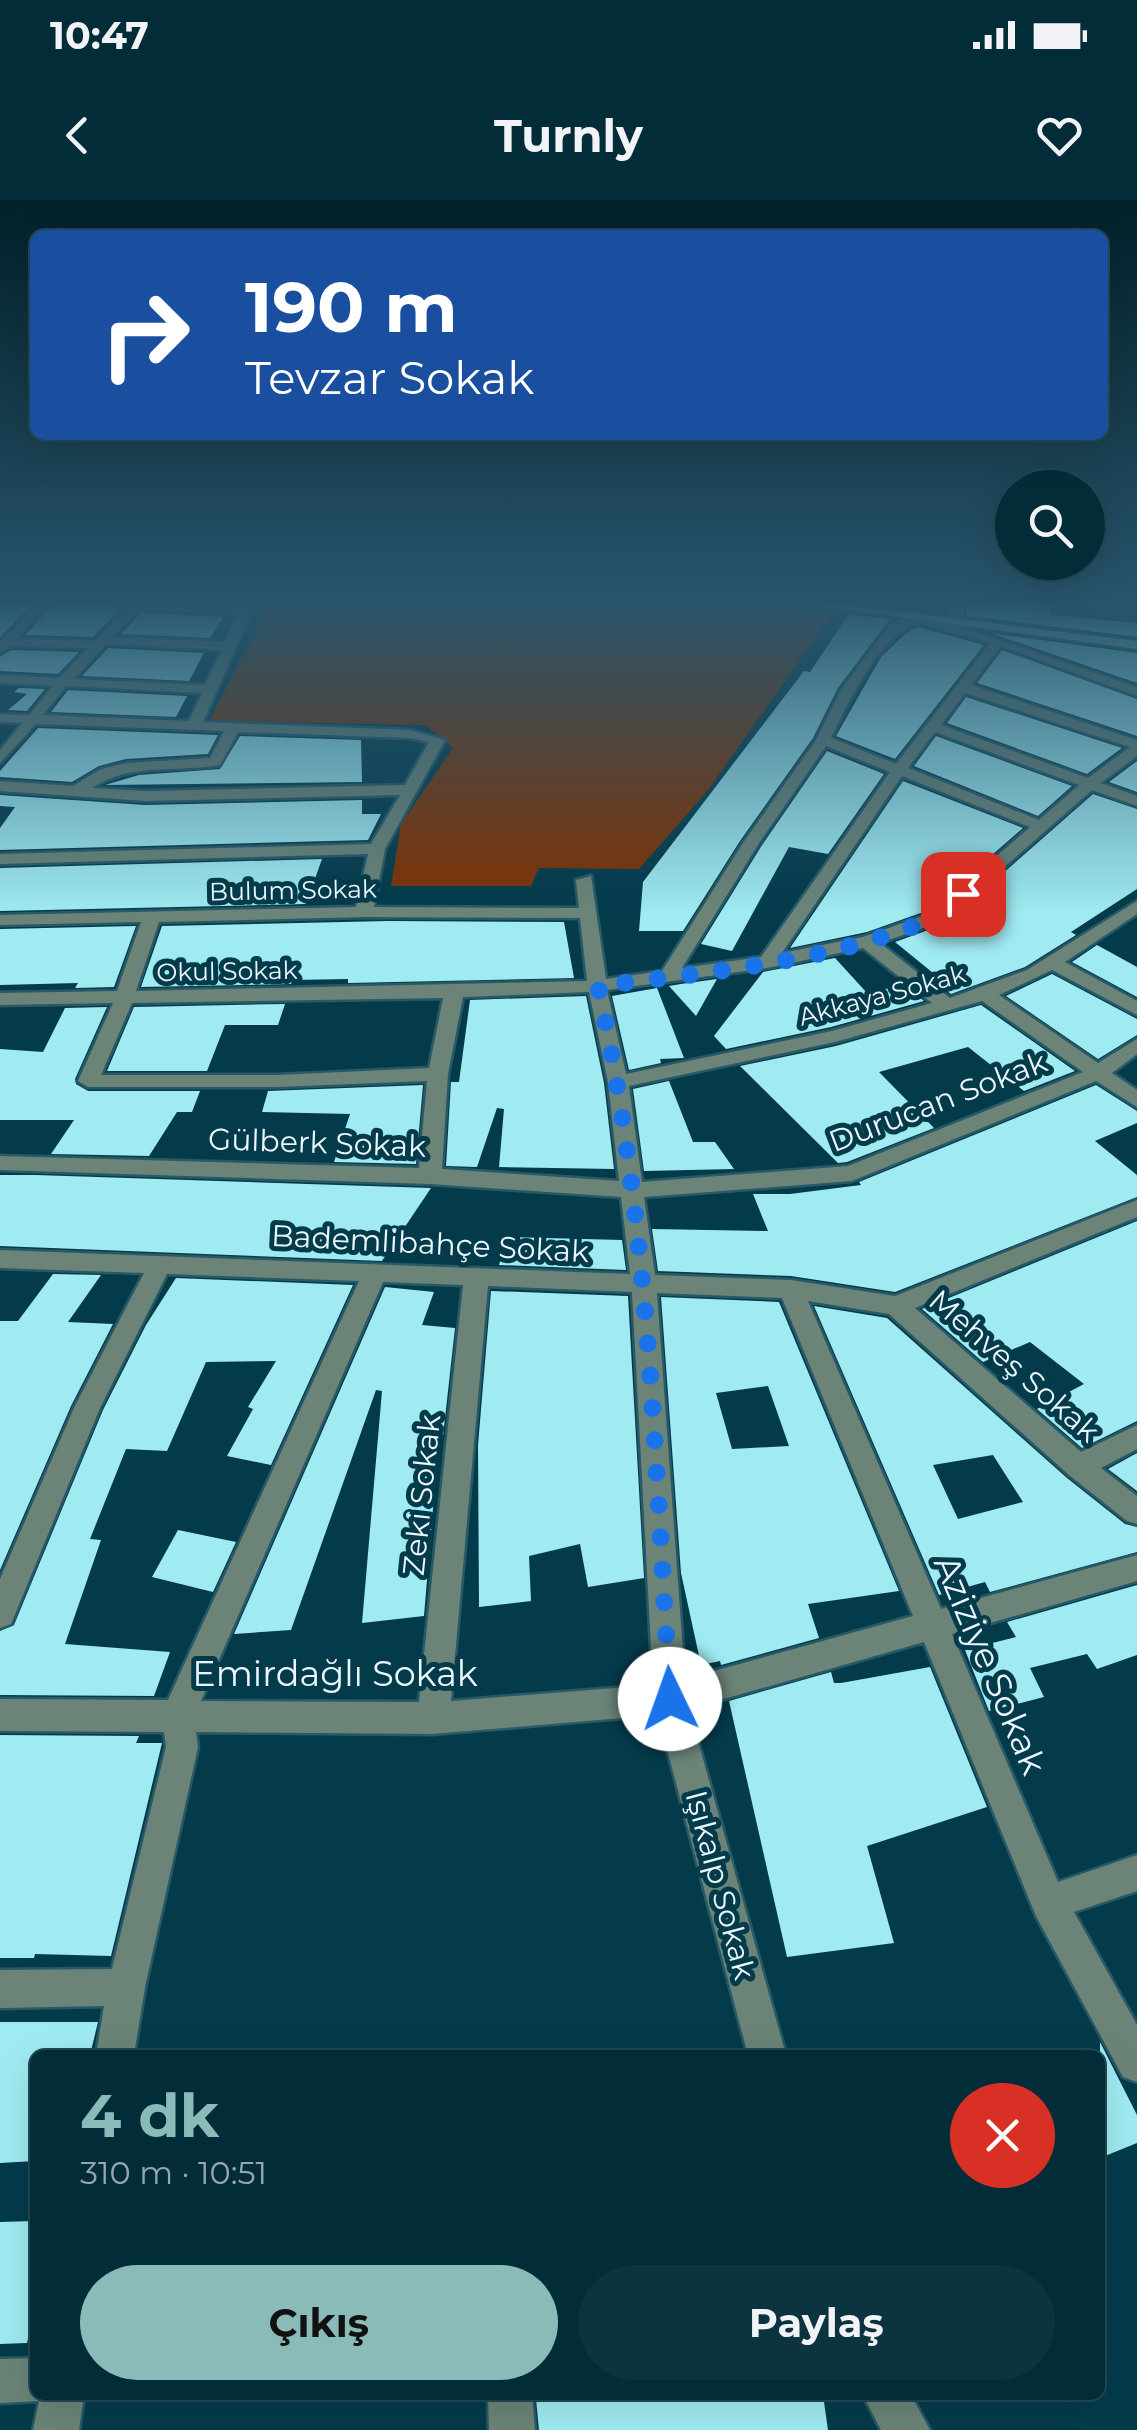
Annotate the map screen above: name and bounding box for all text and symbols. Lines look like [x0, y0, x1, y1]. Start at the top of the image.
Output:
text: 10:47 [50, 12, 149, 59]
icon: back [50, 108, 105, 163]
text: Turnly [494, 108, 643, 163]
icon: heart [1032, 108, 1087, 163]
text: 190 m [245, 264, 458, 350]
icon: right [80, 270, 210, 400]
text: Tevzar Sokak [245, 350, 534, 405]
map controls [995, 470, 1105, 580]
button: search [995, 470, 1105, 580]
pin [921, 852, 1006, 937]
icon: arrive [936, 867, 991, 922]
street label: Bulum Sokak [209, 874, 377, 906]
street label: Okul Sokak [156, 955, 298, 987]
street label: Akkaya Sokak [795, 958, 969, 1032]
street label: Durucan Sokak [824, 1043, 1052, 1160]
street label: Gülberk Sokak [207, 1120, 427, 1165]
street label: Bademlibahçe Sokak [270, 1217, 590, 1270]
street label: Mehveş Sokak [922, 1282, 1107, 1450]
street label: Zeki Sokak [395, 1413, 448, 1577]
street label: Aziziye Sokak [925, 1549, 1056, 1781]
position arrow [618, 1647, 722, 1751]
street label: Emirdağlı Sokak [192, 1652, 478, 1695]
street label: Işıkalp Sokak [678, 1786, 763, 1983]
text: 4 dk [80, 2079, 219, 2152]
button: close [950, 2083, 1055, 2188]
text: 310 m · 10:51 [80, 2153, 267, 2192]
button: Çıkış [80, 2265, 558, 2380]
button: Paylaş [578, 2265, 1055, 2380]

